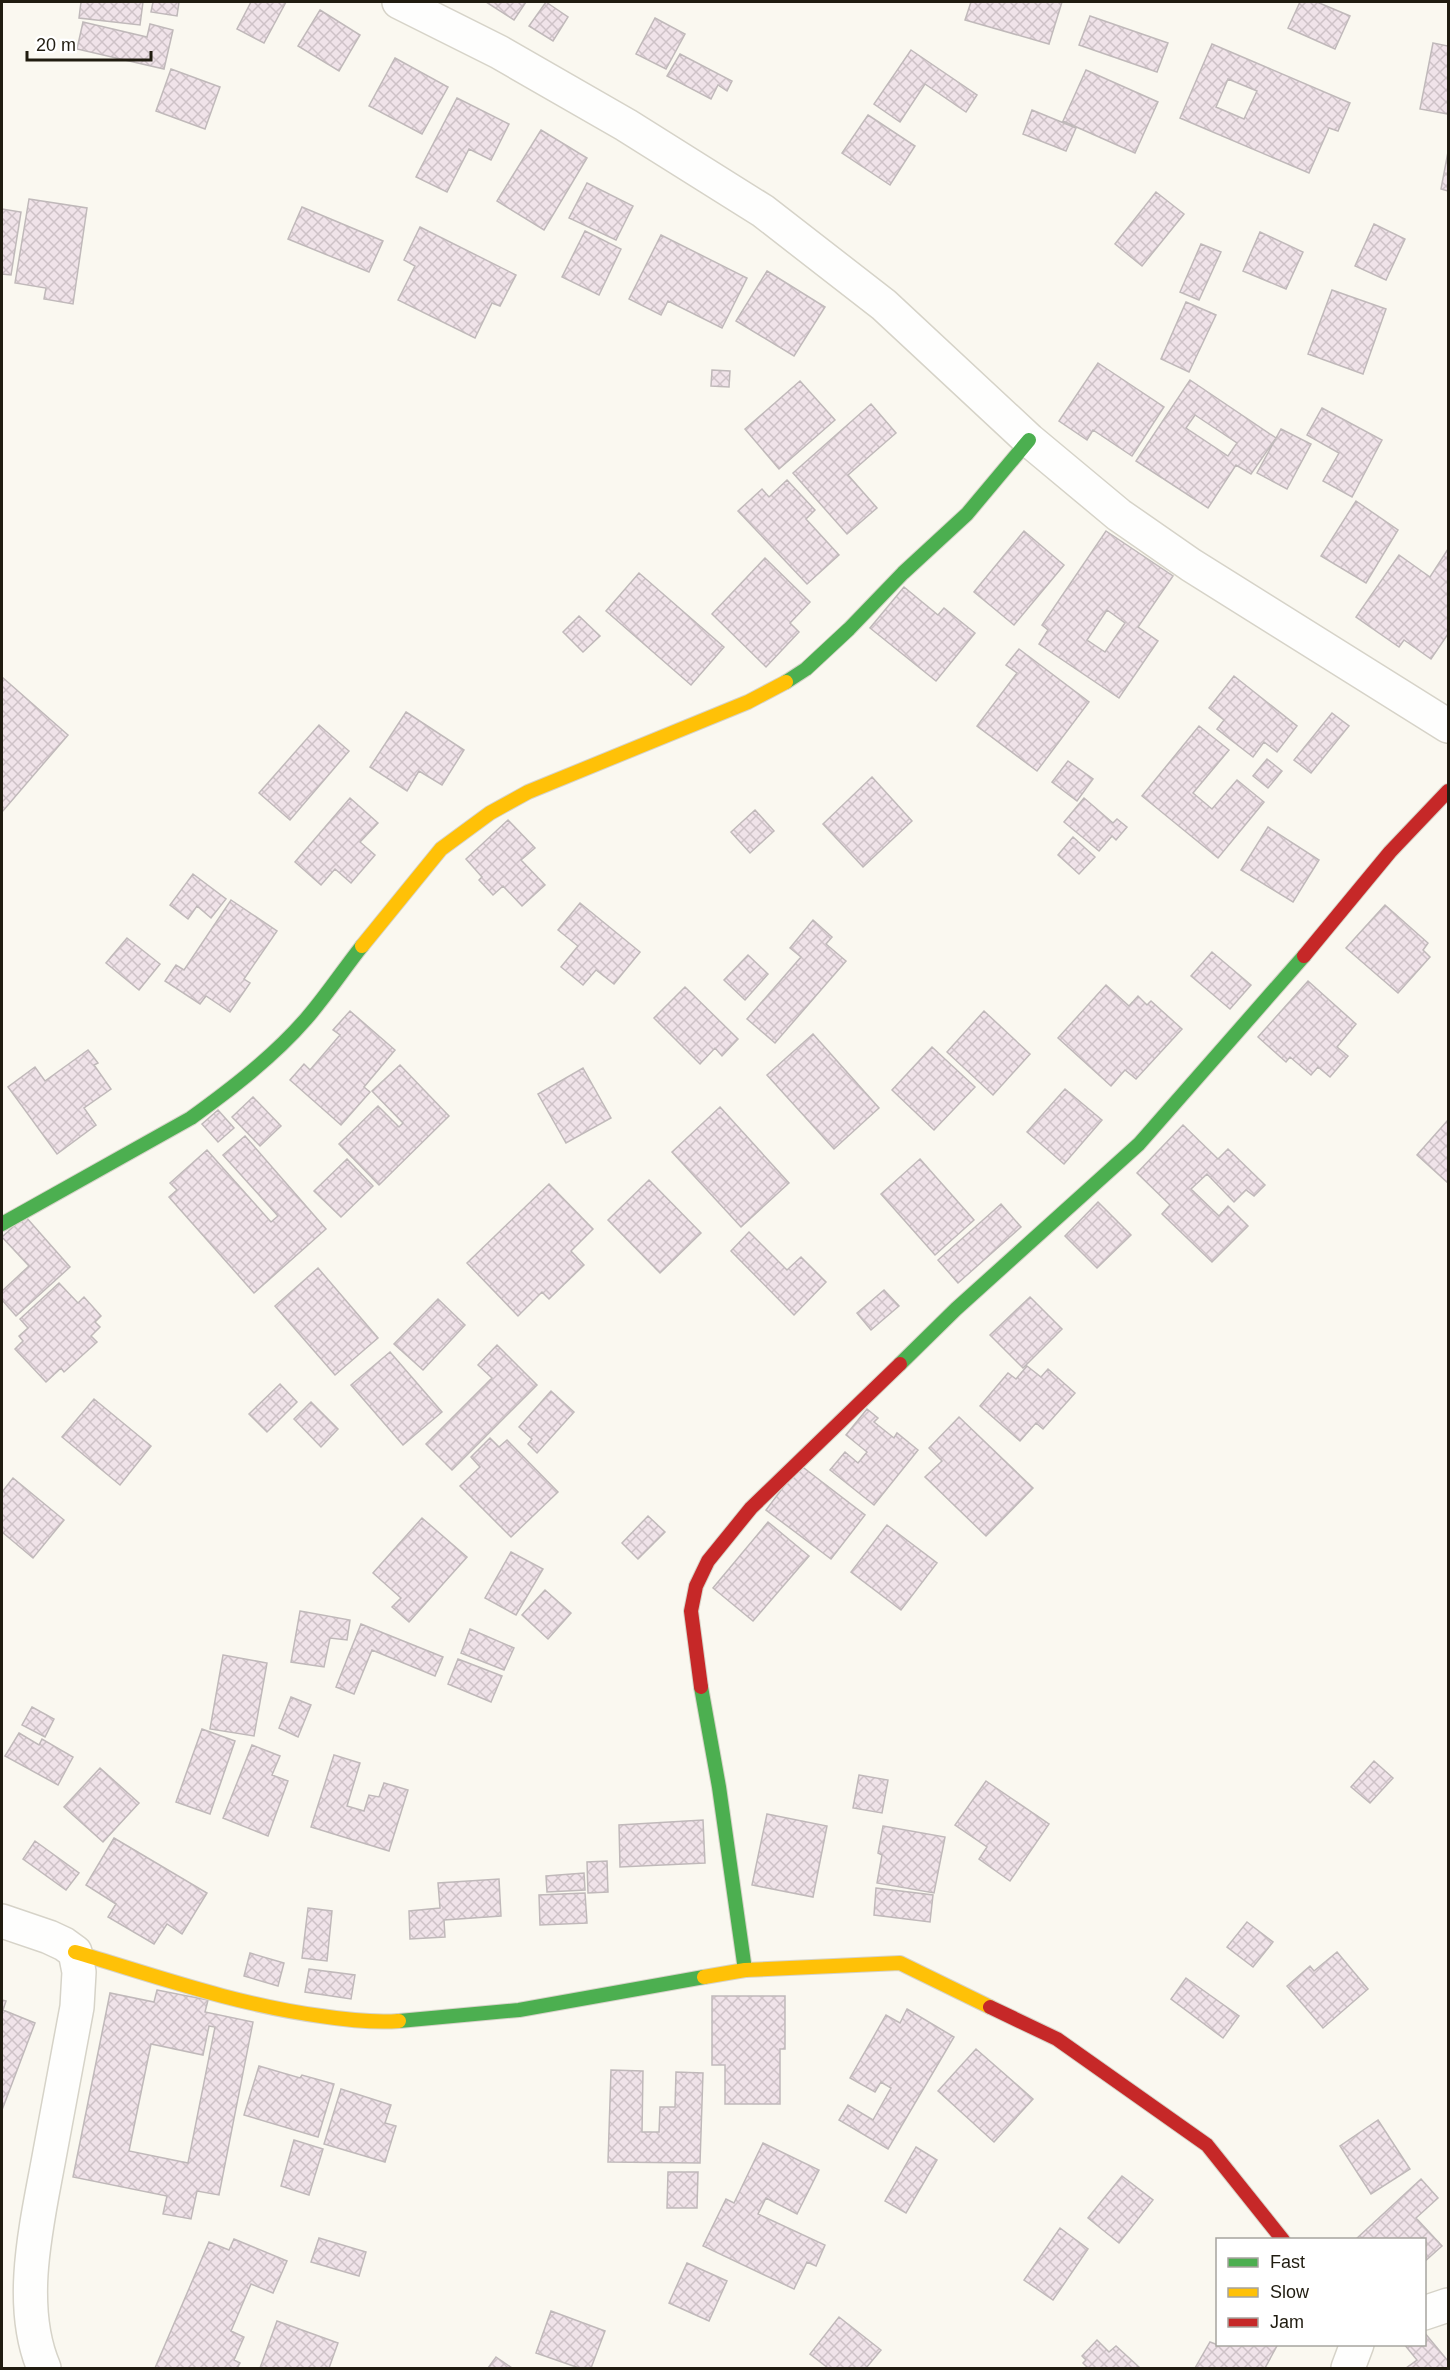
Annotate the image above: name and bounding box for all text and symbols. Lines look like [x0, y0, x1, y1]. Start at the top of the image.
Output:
scale bar [27, 24, 152, 62]
text: 20 m [36, 35, 76, 55]
legend [1216, 2238, 1426, 2346]
text: Fast [1270, 2252, 1305, 2272]
text: Slow [1270, 2282, 1310, 2302]
text: Jam [1270, 2312, 1304, 2332]

